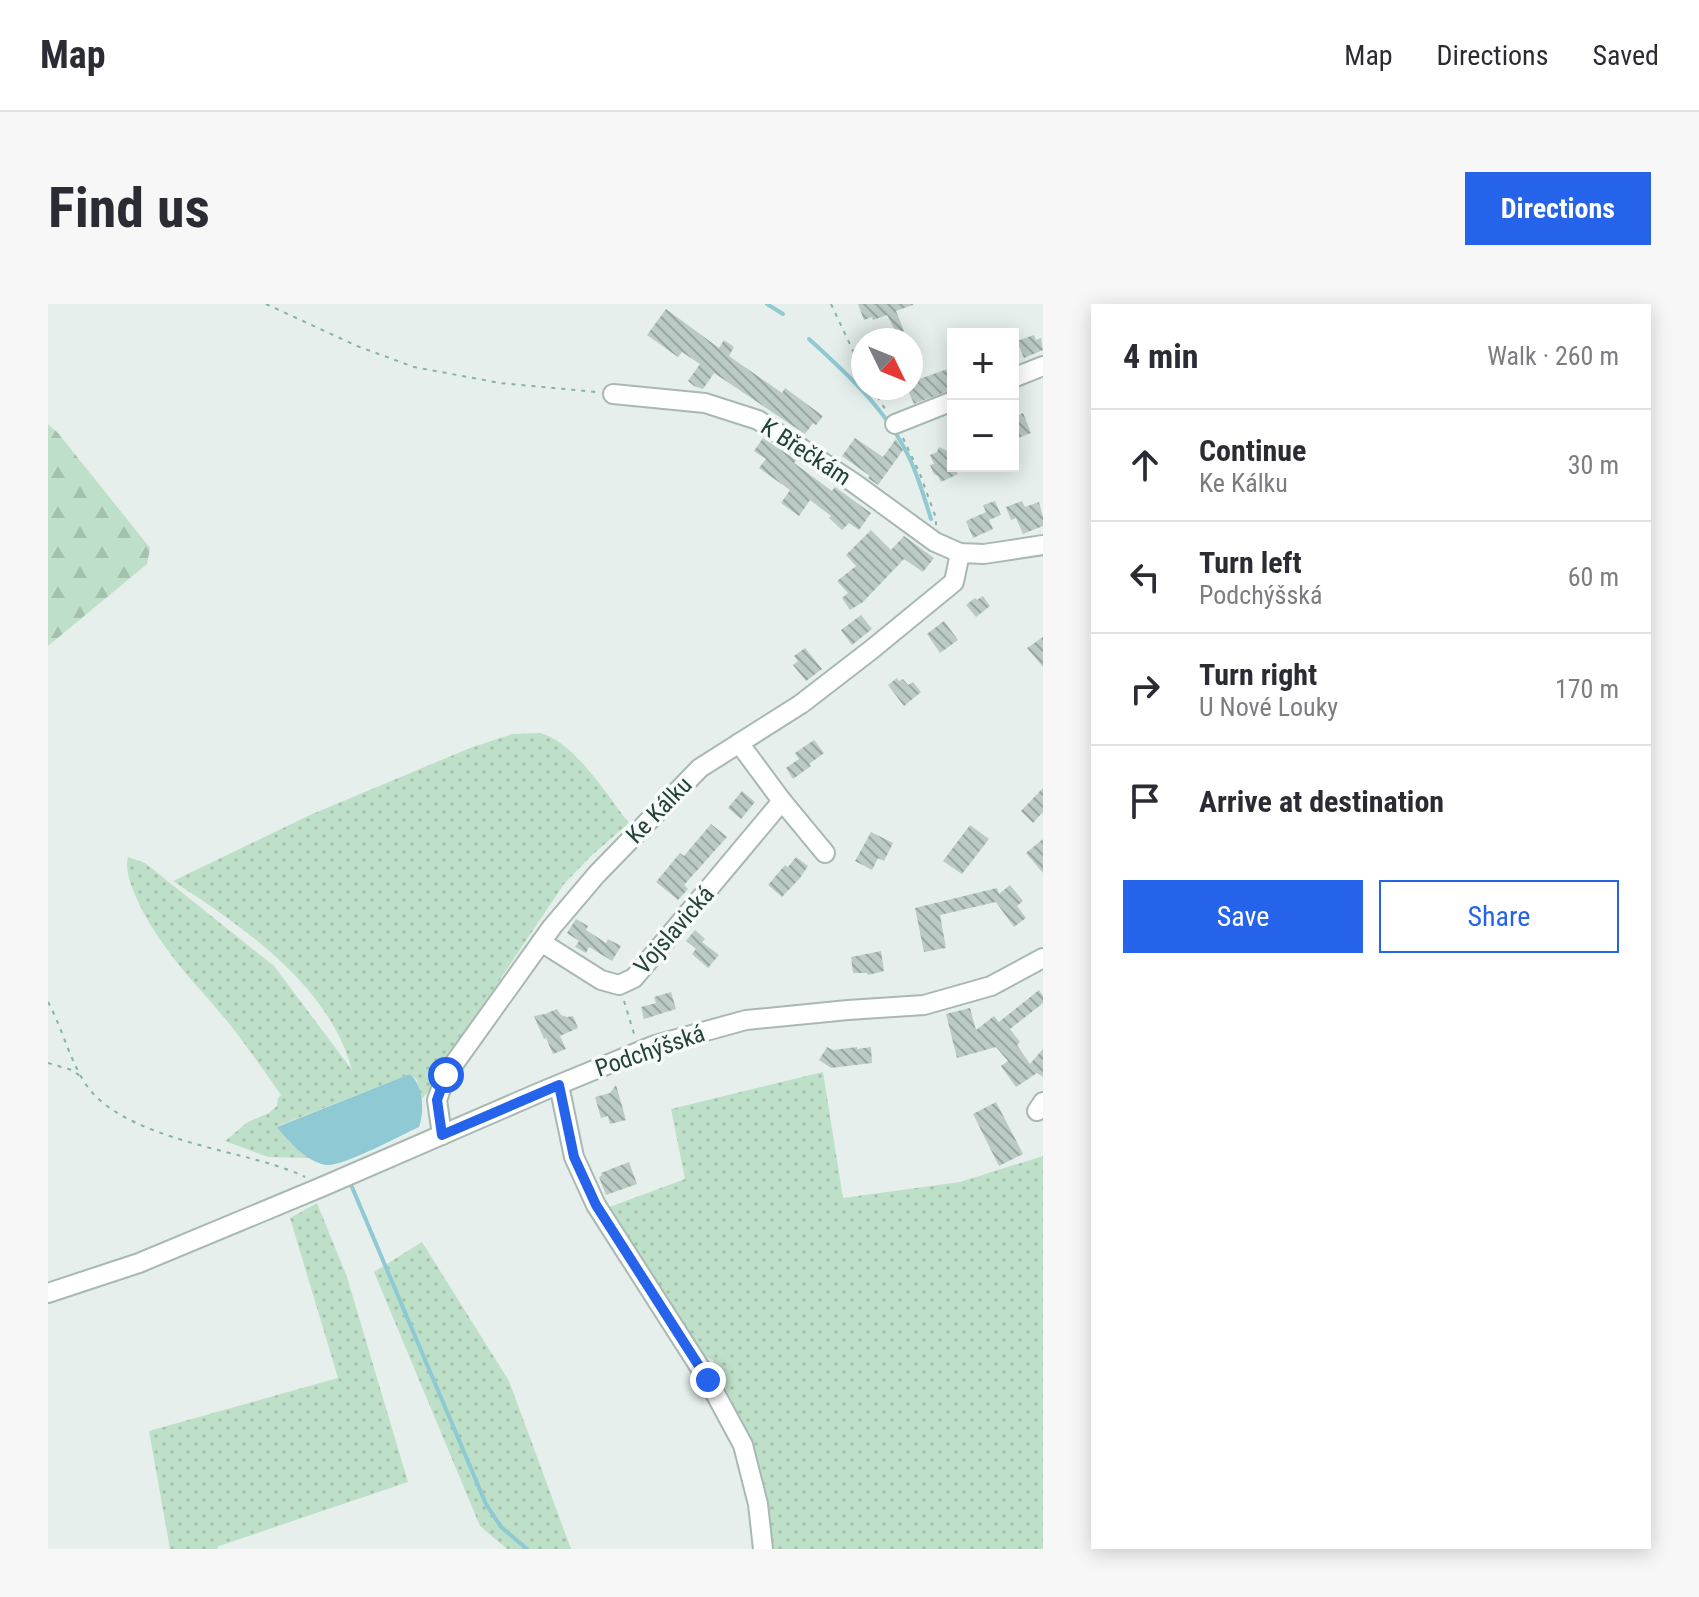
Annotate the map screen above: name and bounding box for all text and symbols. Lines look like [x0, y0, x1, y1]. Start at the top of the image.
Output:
text: Map [40, 33, 106, 77]
text: Map [1344, 39, 1393, 72]
text: Directions [1437, 39, 1548, 72]
text: Saved [1592, 39, 1659, 72]
button: Directions [1465, 172, 1651, 245]
text: Find us [48, 175, 210, 241]
north arrow [851, 328, 923, 400]
map controls [947, 328, 1019, 472]
button: + [947, 328, 1019, 400]
text: 4 min [1123, 336, 1199, 376]
text: Walk · 260 m [1487, 341, 1619, 371]
button: − [947, 400, 1019, 472]
street label: K Břečkám [756, 413, 856, 491]
text: Continue [1199, 433, 1306, 468]
icon: ahead [1123, 443, 1167, 487]
text: 30 m [1568, 450, 1619, 480]
text: Ke Kálku [1199, 468, 1288, 498]
text: Turn left [1199, 545, 1302, 580]
icon: left [1123, 555, 1167, 599]
text: 60 m [1568, 562, 1619, 592]
text: Podchýšská [1199, 580, 1322, 610]
text: Turn right [1199, 657, 1317, 692]
icon: right [1123, 667, 1167, 711]
text: 170 m [1555, 674, 1619, 704]
text: U Nové Louky [1199, 692, 1338, 722]
street label: Ke Kálku [620, 771, 698, 849]
icon: arrive [1123, 779, 1167, 823]
text: Arrive at destination [1199, 784, 1444, 819]
street label: Vojslavická [628, 880, 720, 980]
button: Save [1123, 880, 1363, 953]
button: Share [1379, 880, 1619, 953]
street label: Podchýšská [592, 1019, 708, 1083]
route start [428, 1057, 464, 1093]
route end [690, 1362, 726, 1398]

